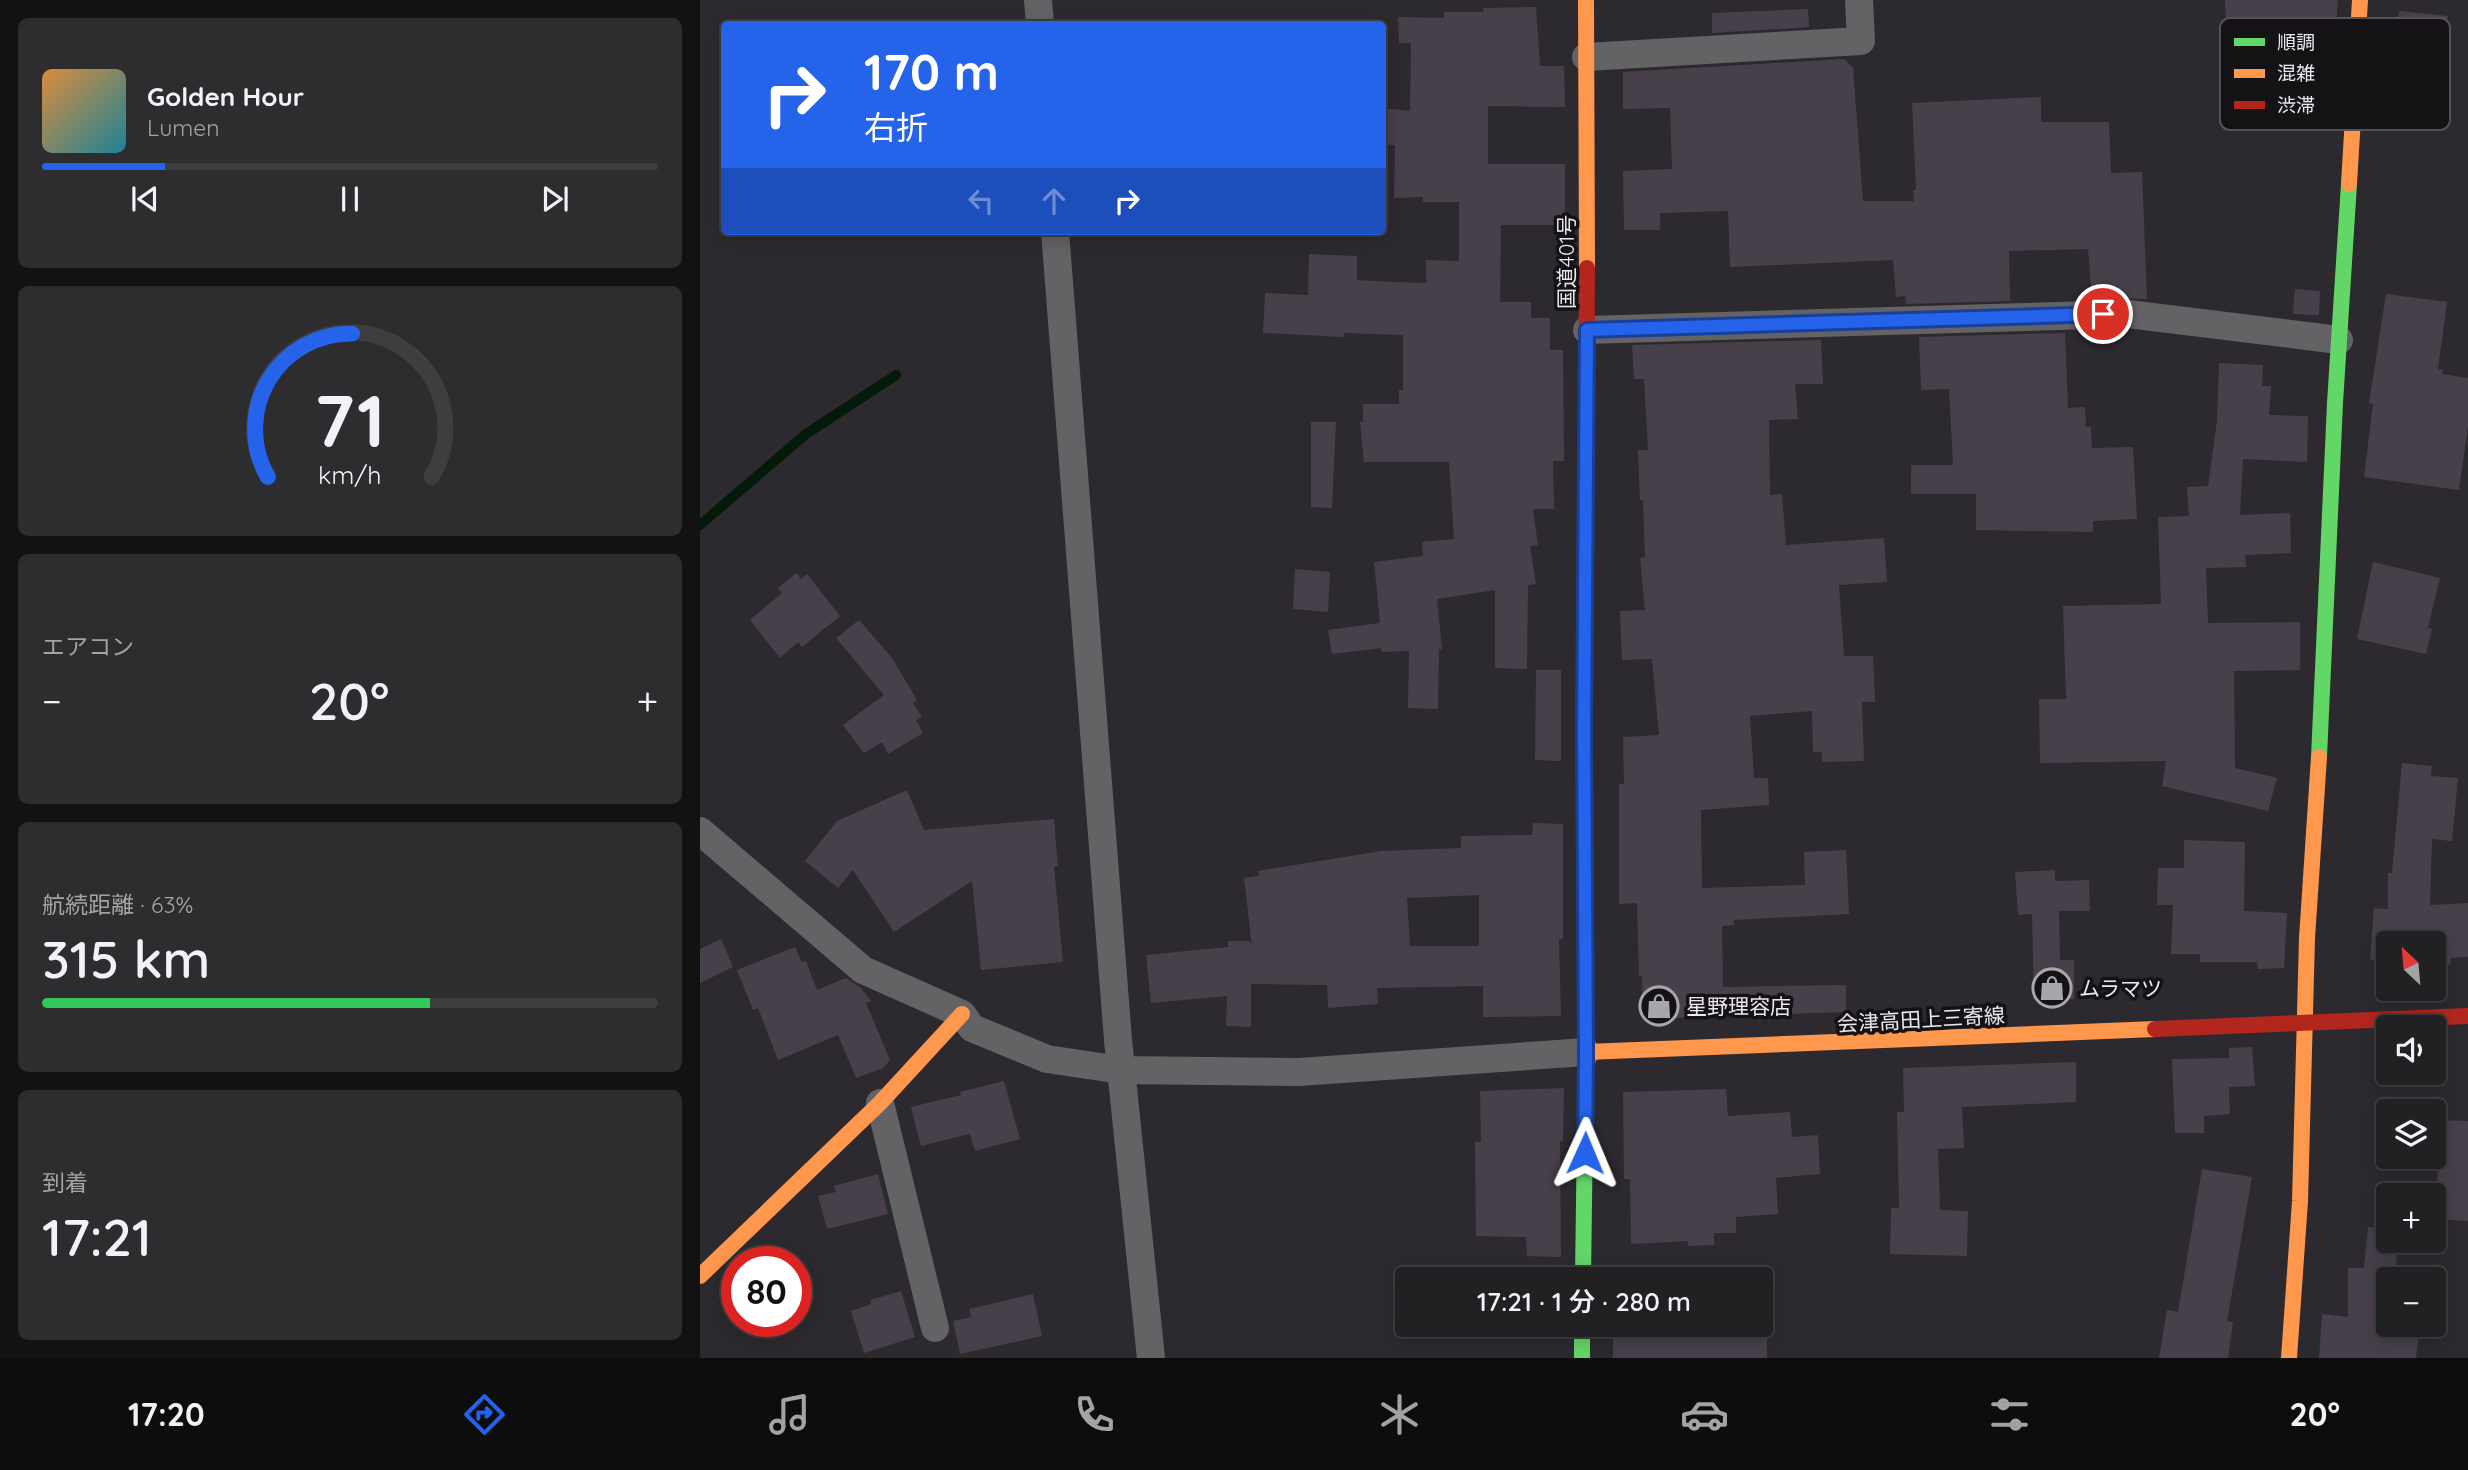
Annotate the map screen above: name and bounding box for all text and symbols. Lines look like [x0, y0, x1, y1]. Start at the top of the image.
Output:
legend [2220, 18, 2450, 130]
text: 順調 [2277, 30, 2315, 54]
text: 170 m [864, 41, 999, 102]
icon: right [749, 49, 840, 140]
text: 混雑 [2277, 61, 2315, 85]
text: Golden Hour [147, 80, 304, 113]
text: 渋滞 [2277, 93, 2315, 117]
text: 右折 [864, 107, 928, 147]
text: Lumen [147, 113, 220, 142]
icon: previous [126, 180, 164, 218]
icon: pause [331, 180, 369, 218]
icon: next [536, 180, 574, 218]
icon: left [962, 182, 1000, 220]
icon: ahead [1035, 182, 1073, 220]
icon: right [1108, 182, 1146, 220]
street label: 国道401号 [1553, 215, 1579, 309]
pin [2073, 284, 2133, 344]
icon: arrive [2084, 295, 2122, 333]
text: 71 [314, 374, 386, 465]
text: km/h [318, 459, 382, 490]
text: エアコン [42, 632, 134, 661]
text: 20° [309, 668, 389, 733]
text: − [42, 677, 62, 725]
text: + [637, 677, 658, 725]
text: 航続距離 · 63% [42, 890, 193, 919]
text: 315 km [42, 926, 210, 991]
north arrow [2376, 931, 2446, 1001]
map controls [2376, 931, 2446, 1337]
shop icon: ムラマツ [2031, 967, 2073, 1009]
place label: ムラマツ [2079, 975, 2162, 1001]
shop icon: 星野理容店 [1638, 985, 1680, 1027]
place label: 星野理容店 [1686, 993, 1791, 1019]
street label: 会津高田上三寄線 [1836, 1002, 2006, 1036]
button: sound [2376, 1015, 2446, 1085]
button: layers [2376, 1099, 2446, 1169]
position arrow [1548, 1116, 1622, 1190]
text: 到着 [42, 1168, 88, 1197]
button: + [2376, 1183, 2446, 1253]
text: 17:21 [42, 1204, 152, 1269]
speed limit sign: 80 [721, 1246, 812, 1337]
button: − [2376, 1267, 2446, 1337]
text: 17:21 · 1 分 · 280 m [1477, 1285, 1691, 1318]
icon: directions [460, 1390, 509, 1439]
icon: music [765, 1390, 814, 1439]
icon: phone [1070, 1390, 1119, 1439]
icon: climate [1375, 1390, 1424, 1439]
icon: car [1680, 1390, 1729, 1439]
icon: filters [1985, 1390, 2034, 1439]
text: 17:20 [128, 1394, 205, 1434]
text: 20° [2290, 1394, 2340, 1434]

